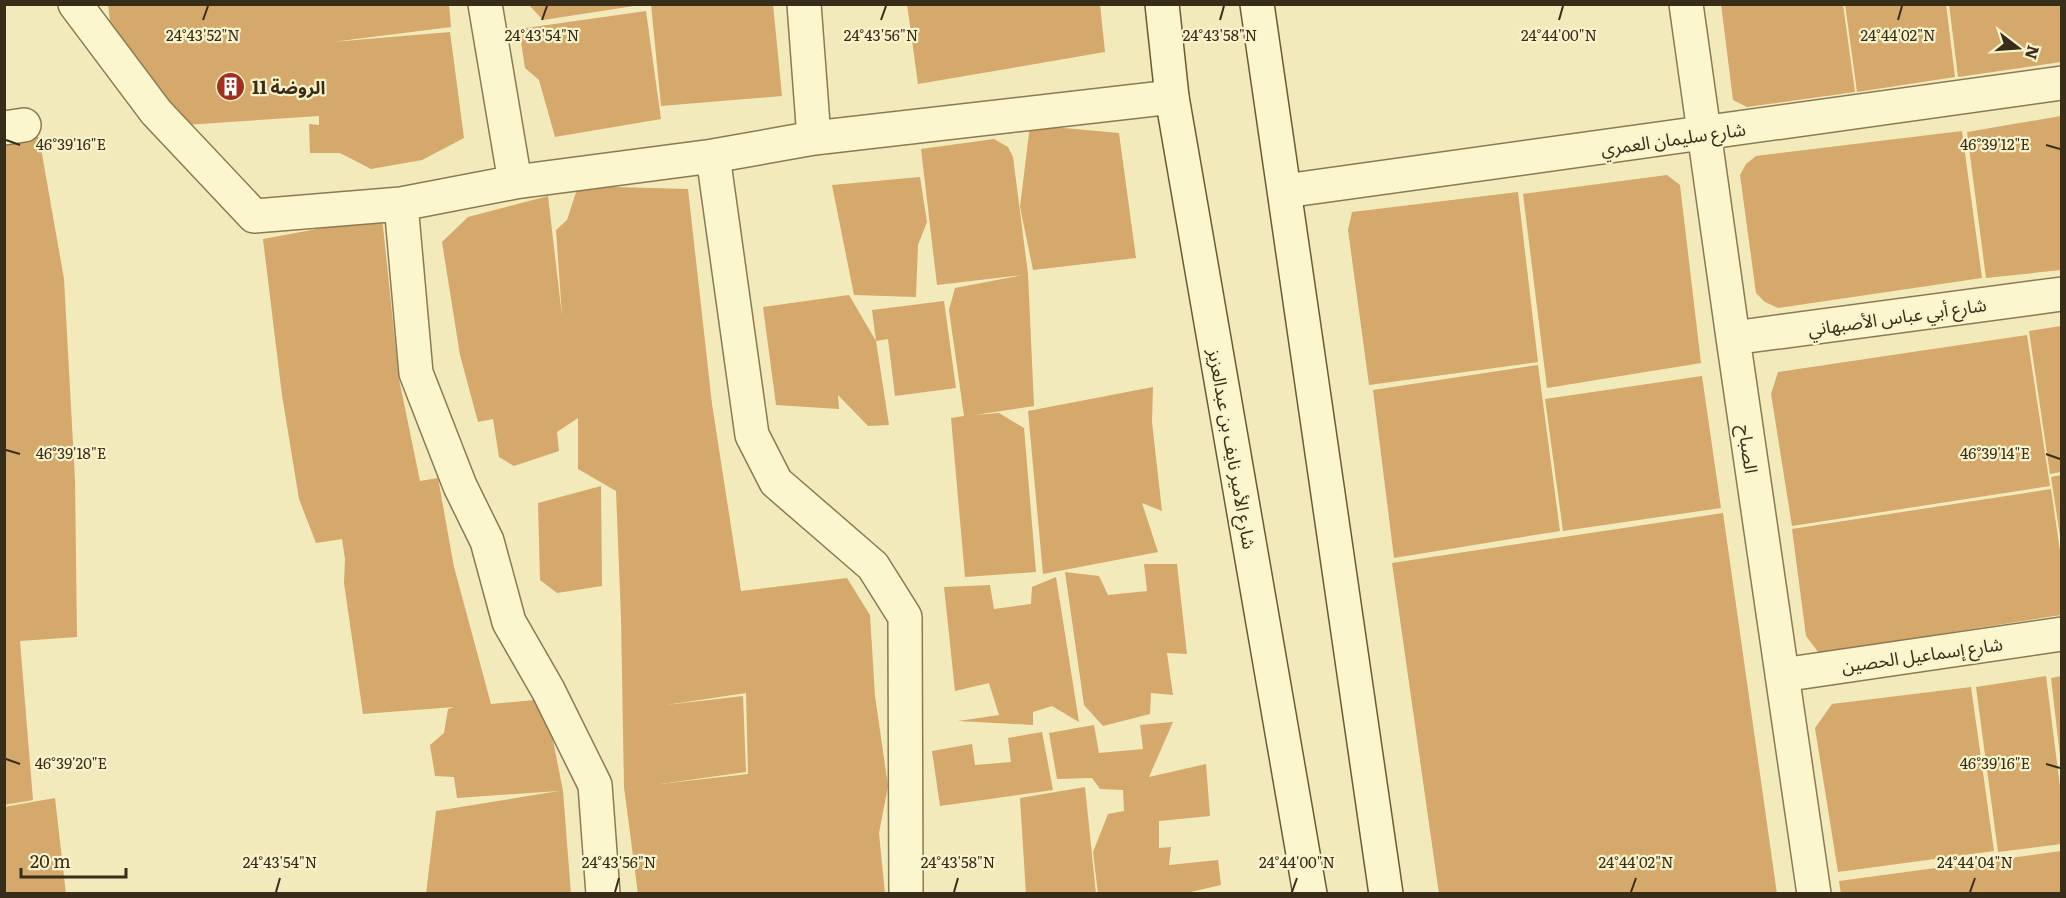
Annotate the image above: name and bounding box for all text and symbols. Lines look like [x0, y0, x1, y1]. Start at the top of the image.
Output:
north arrow [1988, 18, 2048, 78]
text: 24°43'52"N [166, 23, 240, 46]
text: 24°43'54"N [505, 23, 579, 46]
text: 24°43'56"N [844, 23, 918, 46]
text: 24°43'58"N [1183, 23, 1257, 46]
text: 24°44'00"N [1521, 23, 1597, 46]
text: 24°44'02"N [1860, 23, 1936, 46]
text: N [2020, 43, 2047, 63]
building icon: الروضة 11 [215, 70, 247, 102]
place label: الروضة 11 [252, 73, 325, 100]
street label: شارع سليمان العمري [1599, 114, 1747, 164]
text: 46°39'16"E [36, 132, 106, 155]
text: 46°39'12"E [1960, 132, 2030, 155]
street label: شارع أبي عباس الأصبهاني [1806, 290, 1988, 344]
street label: شارع الأمير نايف بن عبدالعزيز [1200, 346, 1264, 552]
street label: الصباح [1731, 423, 1766, 475]
text: 46°39'18"E [36, 441, 106, 464]
text: 46°39'14"E [1960, 441, 2030, 464]
street label: شارع إسماعيل الحصين [1840, 629, 2005, 681]
text: 46°39'20"E [35, 751, 107, 774]
text: 46°39'16"E [1960, 751, 2030, 774]
scale bar [21, 841, 126, 879]
text: 20 m [30, 847, 71, 874]
text: 24°43'54"N [243, 850, 317, 873]
text: 24°43'56"N [582, 850, 656, 873]
text: 24°43'58"N [921, 850, 995, 873]
text: 24°44'00"N [1259, 850, 1335, 873]
text: 24°44'02"N [1598, 850, 1674, 873]
text: 24°44'04"N [1937, 850, 2013, 873]

